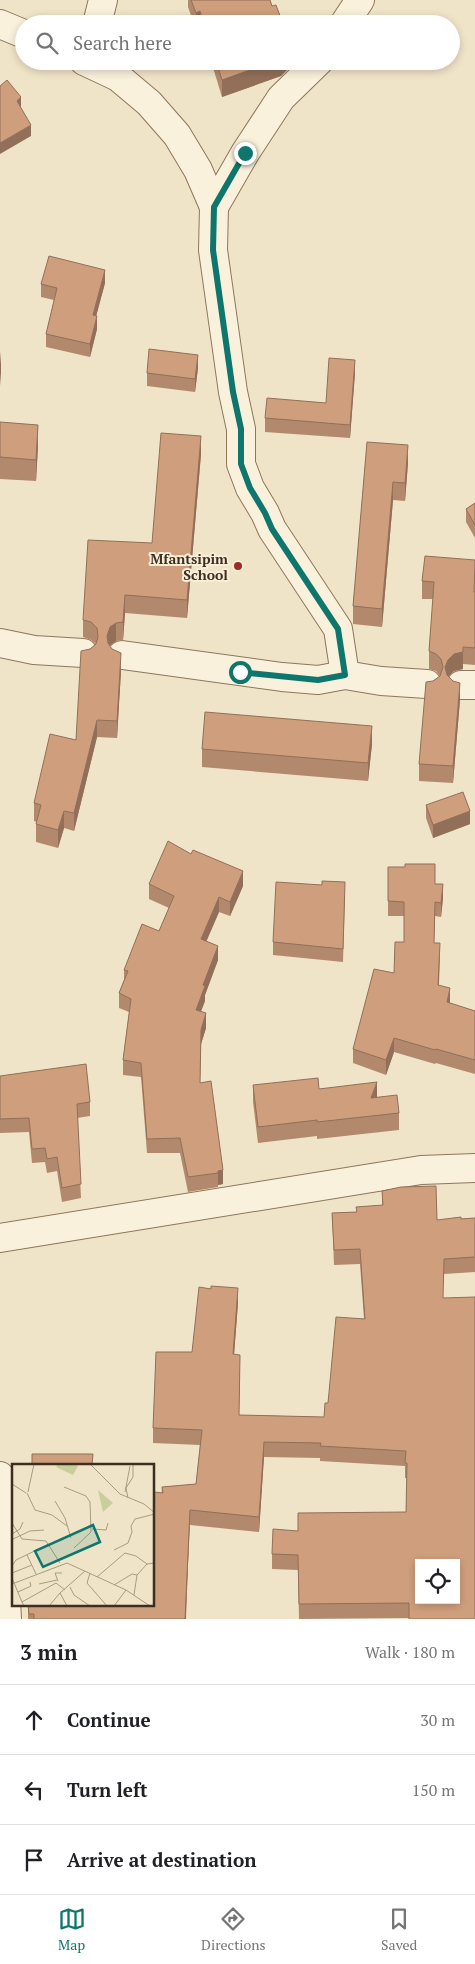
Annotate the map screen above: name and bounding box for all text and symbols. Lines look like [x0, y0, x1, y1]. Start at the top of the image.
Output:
search box [15, 15, 460, 70]
icon: search [33, 29, 61, 57]
text: Search here [73, 30, 172, 55]
route end [234, 142, 257, 165]
place label: Mfantsipim School [150, 549, 228, 584]
marker: Mfantsipim School [232, 560, 244, 572]
route start [229, 661, 252, 684]
inset map [12, 1464, 155, 1606]
map controls [415, 1559, 460, 1604]
button: locate [415, 1559, 460, 1604]
text: 3 min [20, 1638, 77, 1666]
text: Walk · 180 m [365, 1641, 455, 1663]
icon: ahead [20, 1706, 48, 1734]
text: Continue [67, 1707, 151, 1732]
text: 30 m [420, 1709, 455, 1731]
icon: left [20, 1776, 48, 1804]
text: Turn left [67, 1777, 148, 1802]
text: 150 m [412, 1779, 455, 1801]
icon: arrive [20, 1846, 48, 1874]
text: Arrive at destination [67, 1847, 256, 1872]
tab: Map [58, 1905, 86, 1954]
tab: Directions [201, 1905, 266, 1954]
tab: Saved [381, 1905, 417, 1954]

